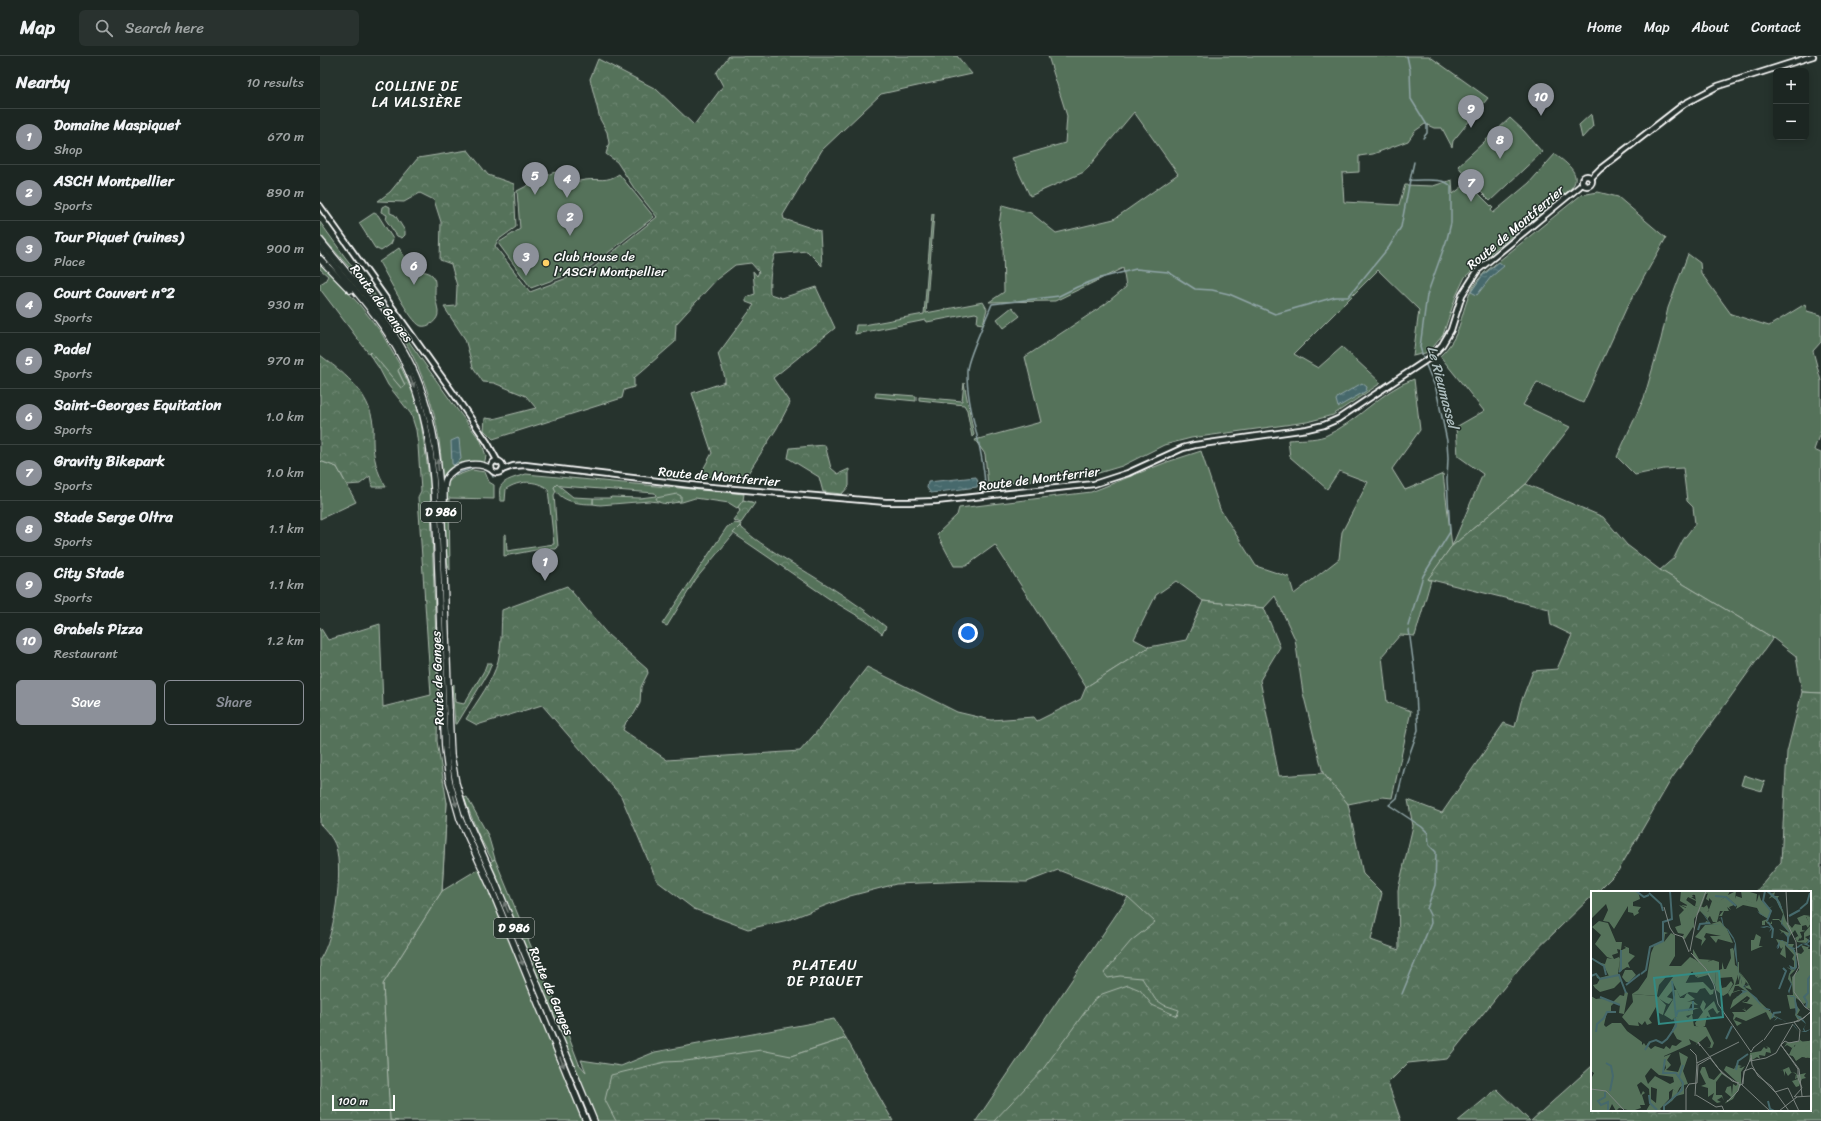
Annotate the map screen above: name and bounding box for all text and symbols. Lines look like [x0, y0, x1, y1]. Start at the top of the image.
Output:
search box [79, 10, 359, 46]
text: Map [20, 11, 55, 44]
text: Search here [125, 15, 204, 41]
text: Home [1587, 15, 1622, 40]
text: Map [1644, 15, 1670, 40]
text: About [1692, 15, 1729, 40]
text: Contact [1751, 15, 1801, 40]
icon: search [93, 17, 115, 39]
text: Nearby [16, 67, 70, 97]
map controls [1773, 68, 1809, 140]
button: + [1773, 68, 1809, 104]
text: 10 results [247, 71, 304, 94]
district label: COLLINE DE LA VALSIÈRE [372, 74, 462, 115]
pin: 10 [1528, 83, 1554, 116]
pin: 9 [1458, 95, 1484, 128]
button: − [1773, 104, 1809, 140]
text: Domaine Maspiquet [54, 112, 181, 138]
text: 1 [26, 125, 32, 148]
text: 670 m [268, 125, 304, 148]
pin: 8 [1487, 126, 1513, 159]
text: Shop [54, 138, 82, 161]
pin: 5 [522, 162, 548, 195]
pin: 4 [554, 165, 580, 198]
text: ASCH Montpellier [54, 168, 174, 194]
pin: 7 [1458, 169, 1484, 202]
street label: Route de Montferrier [1461, 179, 1570, 275]
text: 2 [25, 181, 33, 204]
text: 890 m [267, 181, 304, 204]
text: Sports [54, 194, 92, 217]
pin: 2 [557, 203, 583, 236]
text: Tour Piquet (ruines) [54, 224, 184, 250]
text: 3 [25, 237, 33, 260]
text: 900 m [266, 237, 304, 260]
pin: 3 [513, 243, 539, 276]
place label: Club House de l'ASCH Montpellier [554, 245, 667, 283]
text: Place [54, 250, 85, 273]
pin: 6 [401, 252, 427, 285]
marker: Club House de l'ASCH Montpellier [541, 258, 551, 268]
street label: Route de Ganges [344, 259, 419, 348]
text: Court Couvert n°2 [54, 280, 175, 306]
text: 4 [25, 293, 33, 316]
text: 930 m [267, 293, 304, 316]
text: Sports [54, 306, 92, 329]
text: Padel [54, 336, 91, 362]
water label: Le Rieumassel [1419, 343, 1466, 434]
text: 5 [25, 349, 33, 372]
text: 970 m [267, 349, 304, 372]
text: Sports [54, 362, 92, 385]
one-way arrow [410, 376, 416, 388]
text: Saint-Georges Equitation [54, 392, 221, 418]
text: 6 [25, 405, 33, 428]
text: 1.0 km [266, 405, 304, 428]
text: Sports [54, 418, 92, 441]
text: Gravity Bikepark [54, 448, 165, 474]
one-way arrow [434, 459, 441, 471]
street label: Route de Montferrier [657, 460, 781, 493]
street label: Route de Montferrier [977, 460, 1102, 497]
text: 7 [25, 461, 33, 484]
text: 1.0 km [266, 461, 304, 484]
text: Sports [54, 474, 92, 497]
road number: D 986 [421, 502, 461, 522]
text: Stade Serge Oltra [54, 504, 173, 530]
text: 8 [25, 517, 33, 540]
text: 1.1 km [269, 517, 304, 540]
text: Sports [54, 530, 92, 553]
pin: 1 [532, 548, 558, 581]
text: City Stade [54, 560, 124, 586]
text: 9 [25, 573, 33, 596]
text: 1.1 km [269, 573, 304, 596]
text: Sports [54, 586, 92, 609]
text: Grabels Pizza [54, 616, 143, 642]
your location [958, 623, 978, 643]
text: 10 [22, 629, 36, 652]
text: 1.2 km [267, 629, 304, 652]
street label: Route de Ganges [424, 630, 451, 725]
text: Restaurant [54, 642, 118, 665]
button: Save [16, 680, 156, 725]
button: Share [164, 680, 304, 725]
one-way arrow [452, 795, 458, 807]
inset map [1591, 891, 1811, 1111]
one-way arrow [502, 901, 508, 913]
road number: D 986 [494, 918, 534, 938]
street label: Route de Ganges [523, 943, 581, 1039]
district label: PLATEAU DE PIQUET [787, 953, 864, 994]
one-way arrow [518, 954, 524, 966]
one-way arrow [560, 1056, 566, 1068]
text: 100 m [338, 1092, 368, 1111]
scale bar [332, 1093, 395, 1112]

